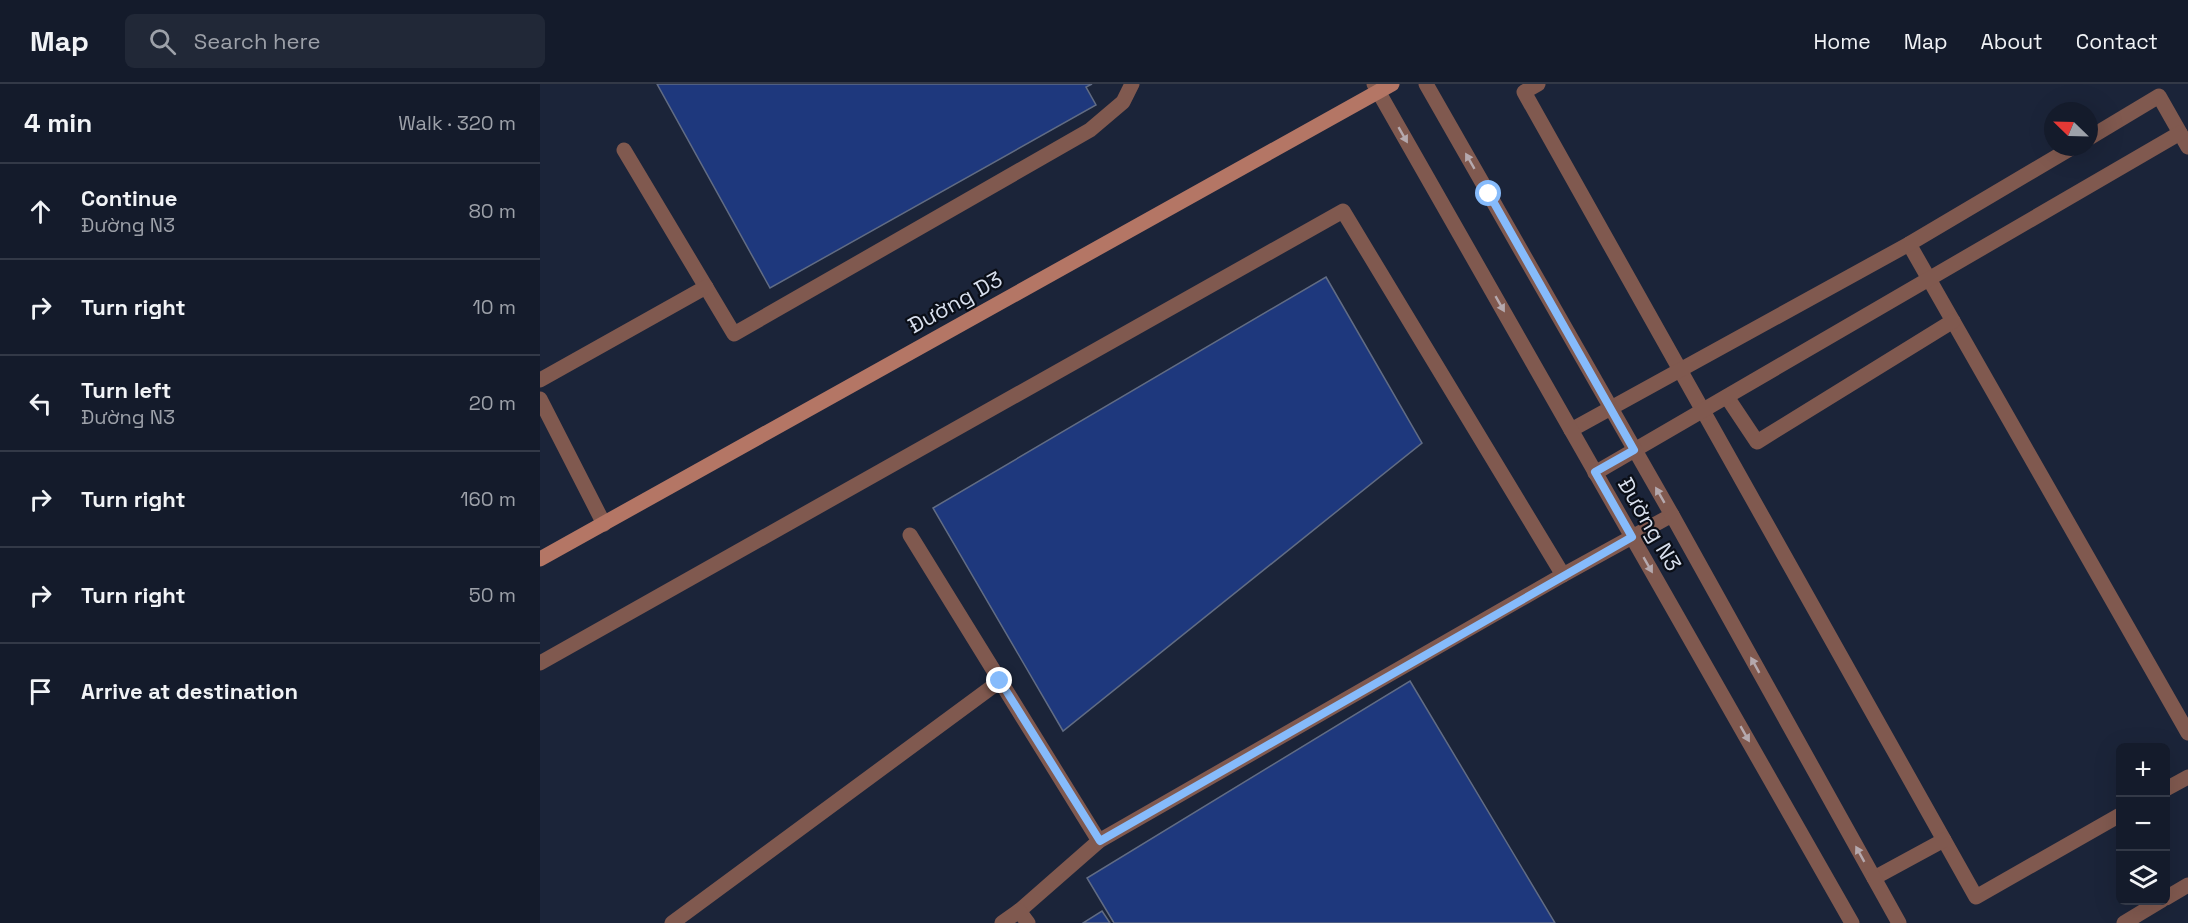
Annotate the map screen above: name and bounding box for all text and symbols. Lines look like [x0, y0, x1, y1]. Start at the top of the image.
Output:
search box [125, 14, 545, 68]
text: Map [30, 23, 89, 59]
icon: search [146, 25, 179, 58]
text: Search here [194, 27, 321, 55]
text: Home [1813, 28, 1871, 55]
text: Map [1904, 28, 1948, 55]
text: About [1981, 28, 2043, 55]
text: Contact [2076, 28, 2158, 55]
north arrow [2044, 102, 2098, 156]
text: 4 min [24, 106, 92, 140]
text: Walk · 320 m [398, 110, 516, 136]
one-way arrow [1398, 127, 1408, 144]
one-way arrow [1465, 152, 1475, 169]
route start [1475, 180, 1501, 206]
text: Continue [81, 184, 177, 212]
icon: ahead [24, 195, 57, 228]
text: 80 m [468, 198, 516, 224]
text: Đường N3 [81, 212, 175, 238]
street label: Đường D3 [903, 265, 1007, 339]
icon: right [24, 291, 57, 324]
text: Turn right [81, 293, 186, 321]
text: 10 m [472, 294, 516, 320]
one-way arrow [1494, 296, 1505, 312]
text: Turn left [81, 376, 171, 404]
icon: left [24, 387, 57, 420]
text: 20 m [469, 390, 516, 416]
text: Đường N3 [81, 404, 175, 430]
street label: Đường N3 [1612, 472, 1688, 576]
icon: right [24, 483, 57, 516]
text: Turn right [81, 485, 186, 513]
text: 160 m [460, 486, 516, 512]
one-way arrow [1655, 486, 1665, 503]
one-way arrow [1643, 557, 1653, 574]
icon: right [24, 579, 57, 612]
text: Turn right [81, 581, 186, 609]
text: 50 m [469, 582, 516, 608]
one-way arrow [1750, 656, 1760, 673]
route end [986, 667, 1012, 693]
icon: arrive [24, 675, 57, 708]
text: Arrive at destination [81, 677, 298, 705]
one-way arrow [1739, 726, 1749, 743]
map controls [2116, 743, 2170, 905]
button: + [2116, 743, 2170, 797]
button: − [2116, 797, 2170, 851]
one-way arrow [1855, 845, 1865, 862]
button: layers [2116, 851, 2170, 905]

